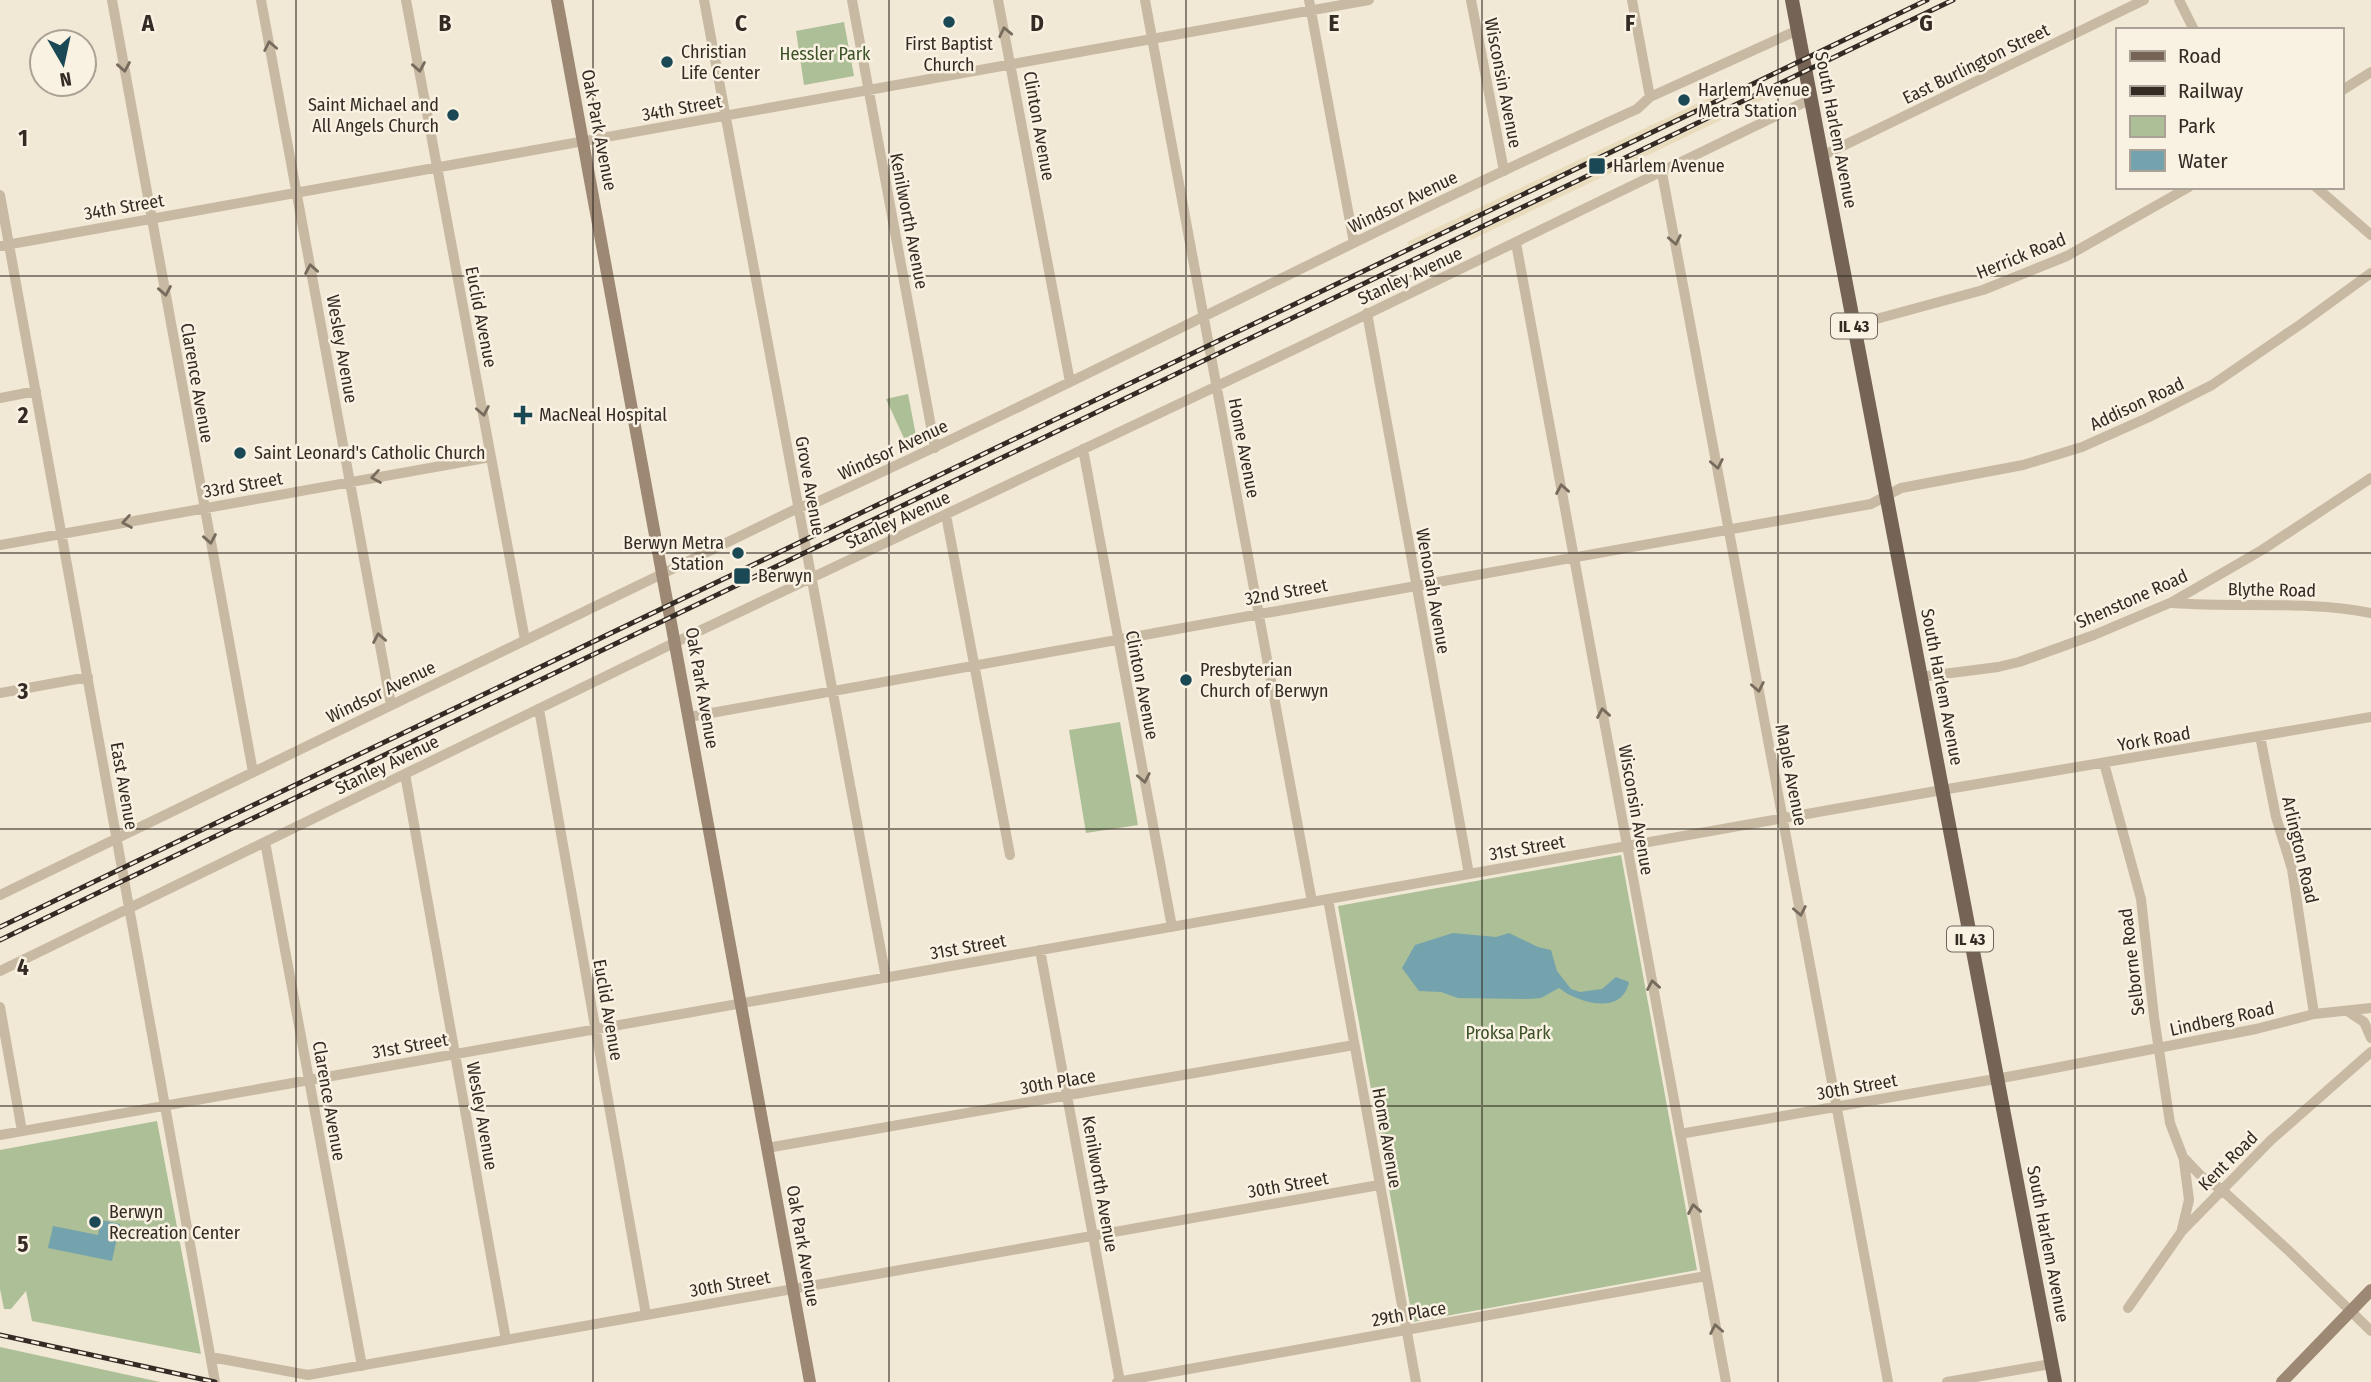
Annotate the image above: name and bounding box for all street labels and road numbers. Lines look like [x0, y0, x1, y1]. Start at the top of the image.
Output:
street label: Wisconsin Avenue [1480, 16, 1526, 150]
street label: East Burlington Street [1899, 19, 2053, 109]
street label: South Harlem Avenue [1810, 50, 1862, 210]
street label: Oak Park Avenue [576, 68, 622, 192]
street label: Clinton Avenue [1019, 70, 1059, 182]
street label: 34th Street [640, 90, 724, 126]
street label: Kenilworth Avenue [885, 151, 933, 291]
street label: Windsor Avenue [1345, 166, 1461, 238]
street label: 34th Street [82, 189, 166, 225]
street label: Herrick Road [1973, 228, 2069, 284]
street label: Stanley Avenue [1354, 242, 1466, 310]
street label: Euclid Avenue [460, 265, 502, 370]
street label: Wesley Avenue [322, 293, 362, 405]
road number: IL 43 [1831, 314, 1877, 338]
street label: Clarence Avenue [176, 321, 218, 445]
street label: Addison Road [2086, 373, 2188, 435]
street label: Home Avenue [1224, 396, 1264, 500]
street label: Windsor Avenue [834, 415, 952, 485]
street label: Grove Avenue [790, 435, 830, 538]
street label: 33rd Street [202, 467, 284, 503]
street label: Stanley Avenue [842, 486, 954, 554]
street label: Wenonah Avenue [1411, 526, 1455, 656]
street label: Shenstone Road [2073, 565, 2191, 633]
street label: 32nd Street [1243, 574, 1329, 610]
street label: Blythe Road [2228, 578, 2316, 602]
street label: South Harlem Avenue [1916, 607, 1968, 767]
street label: Oak Park Avenue [680, 626, 724, 751]
street label: Clinton Avenue [1121, 629, 1163, 741]
street label: Windsor Avenue [323, 656, 439, 728]
street label: Maple Avenue [1770, 722, 1812, 828]
street label: York Road [2116, 722, 2192, 756]
street label: Stanley Avenue [331, 730, 443, 800]
street label: East Avenue [105, 740, 143, 832]
street label: Wisconsin Avenue [1614, 743, 1658, 877]
street label: Arlington Road [2277, 794, 2323, 906]
street label: 31st Street [1487, 830, 1567, 865]
street label: Selborne Road [2115, 907, 2149, 1017]
road number: IL 43 [1947, 926, 1993, 951]
street label: 31st Street [928, 929, 1008, 964]
street label: Euclid Avenue [588, 958, 628, 1063]
street label: Lindberg Road [2168, 997, 2276, 1041]
street label: 31st Street [370, 1028, 450, 1063]
street label: Clarence Avenue [308, 1039, 350, 1163]
street label: Wesley Avenue [462, 1060, 502, 1172]
street label: 30th Place [1019, 1065, 1097, 1099]
street label: 30th Street [1815, 1069, 1899, 1105]
street label: Home Avenue [1367, 1086, 1407, 1190]
street label: Kenilworth Avenue [1077, 1114, 1123, 1254]
street label: Kent Road [2194, 1127, 2262, 1195]
street label: South Harlem Avenue [2022, 1164, 2074, 1324]
street label: 30th Street [1246, 1167, 1330, 1203]
street label: Oak Park Avenue [781, 1184, 825, 1309]
street label: 30th Street [688, 1266, 772, 1302]
street label: 29th Place [1370, 1297, 1448, 1331]

